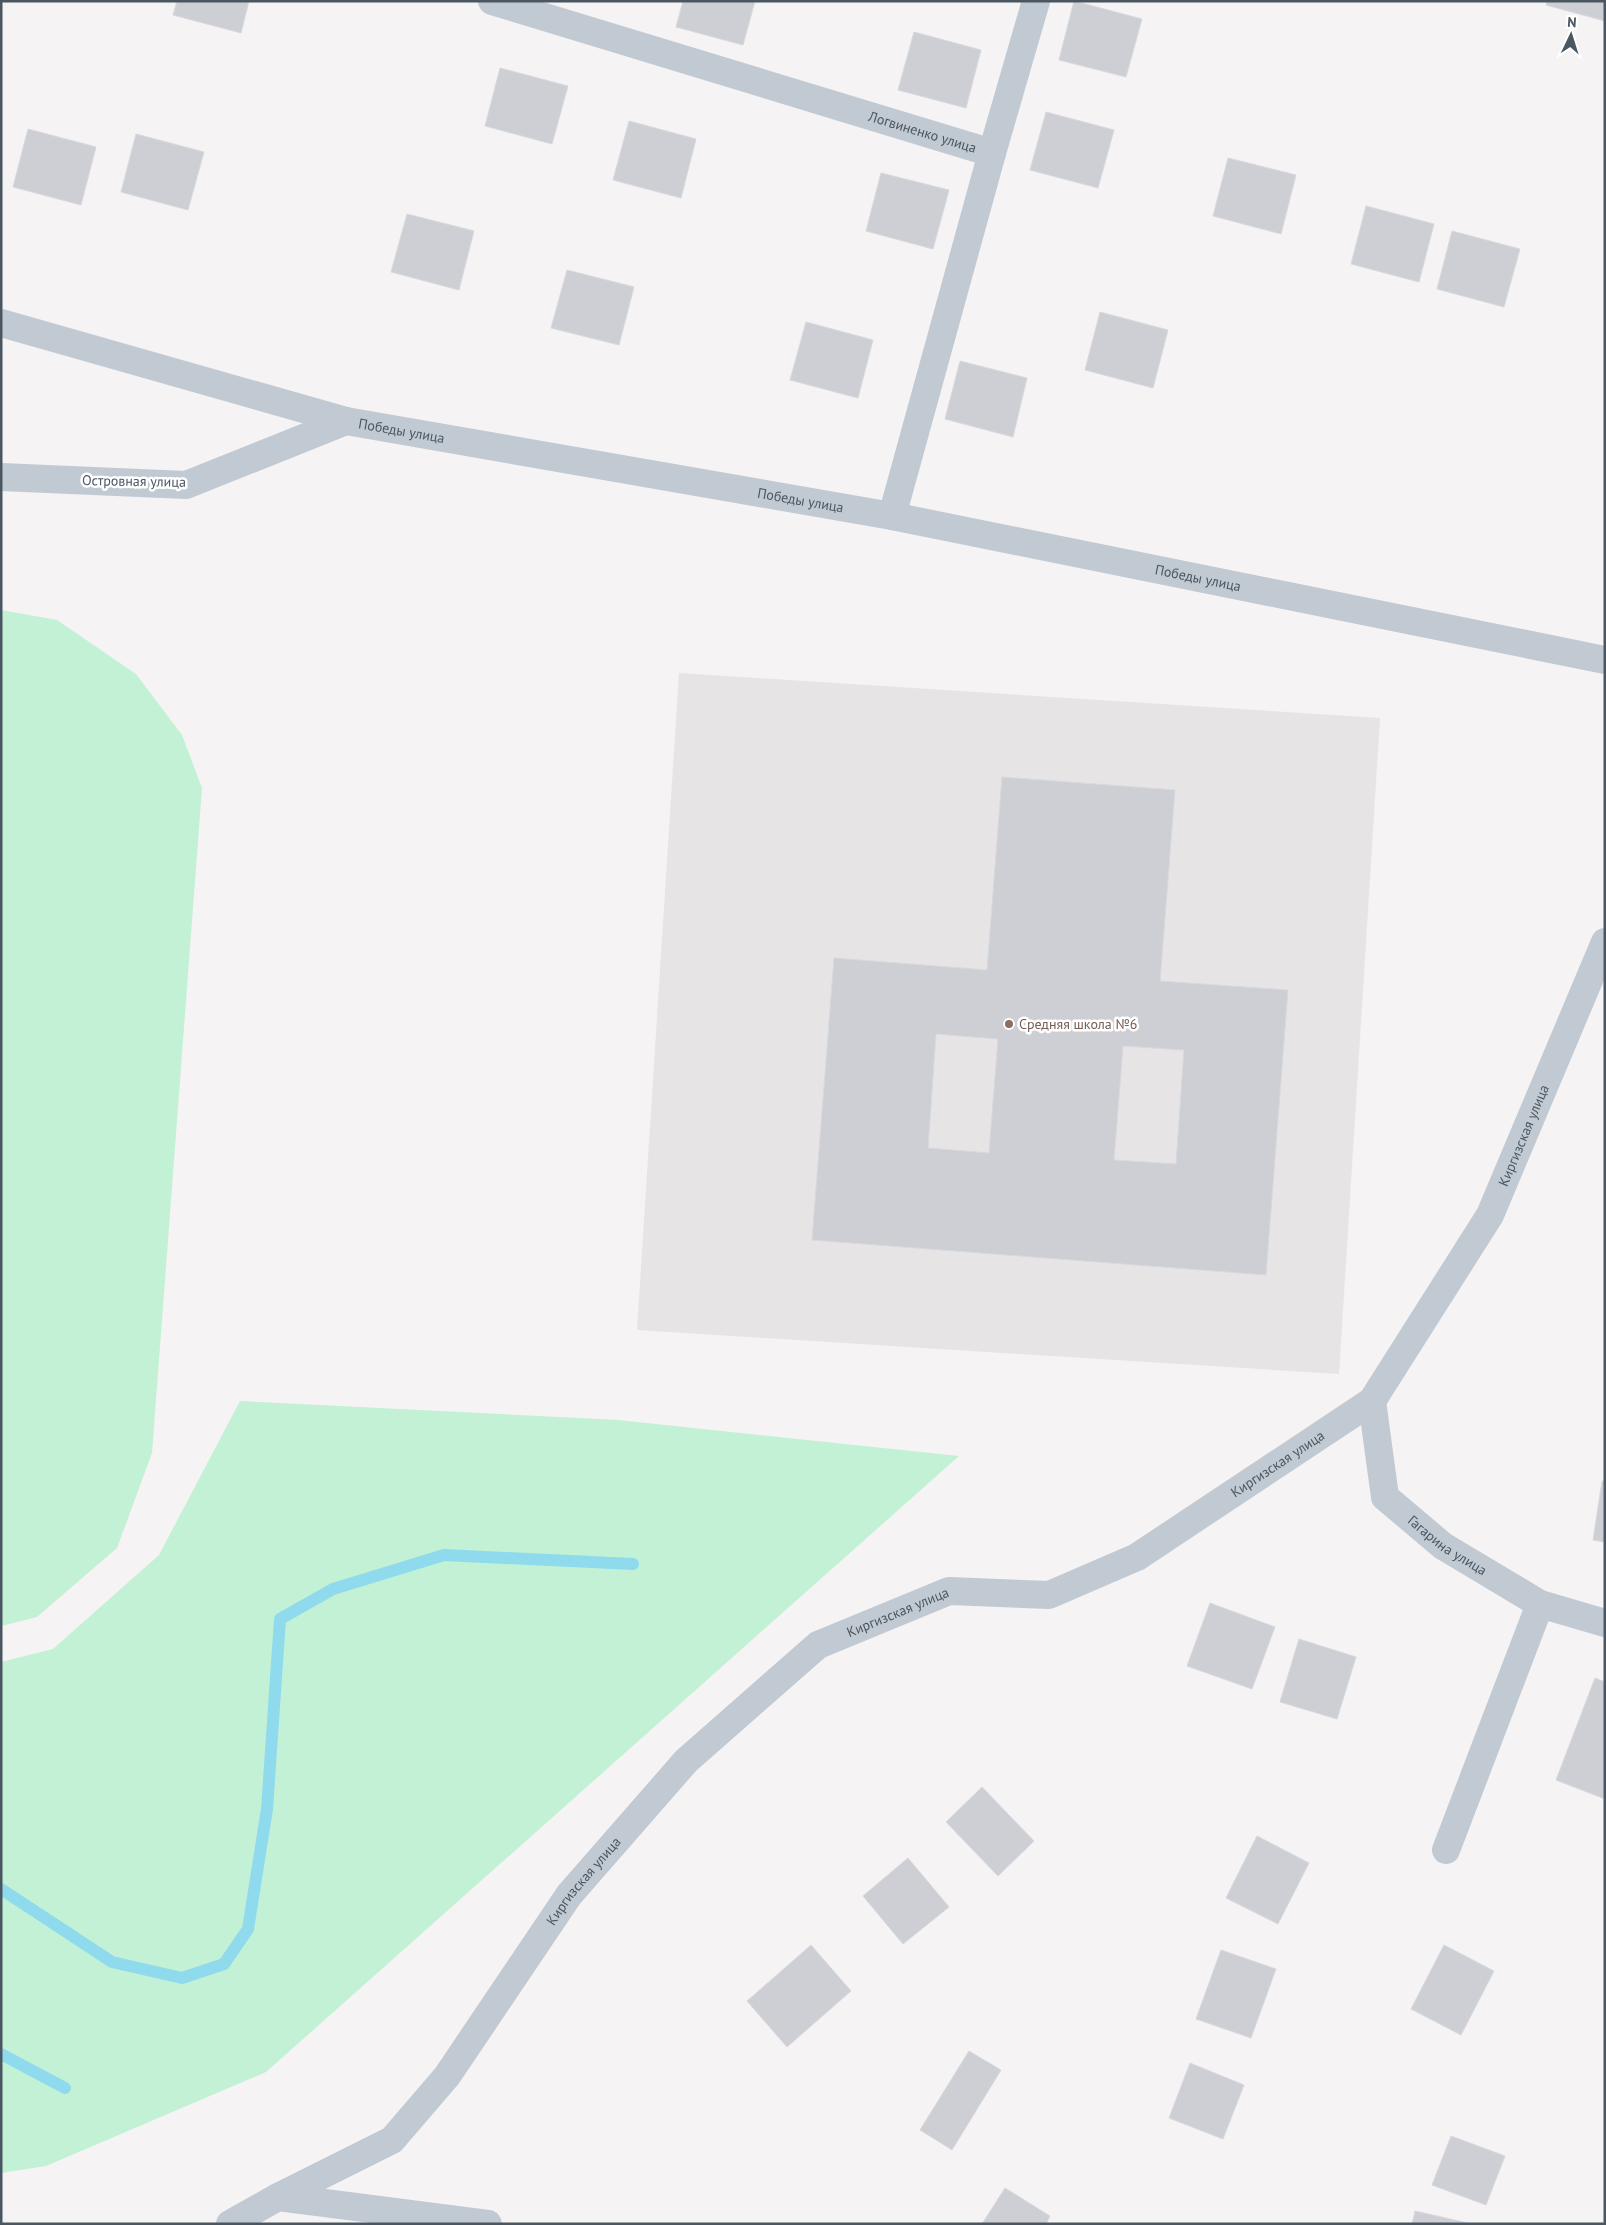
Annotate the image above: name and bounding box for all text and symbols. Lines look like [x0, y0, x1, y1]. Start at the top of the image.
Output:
north arrow [1546, 10, 1596, 60]
text: N [1567, 13, 1577, 31]
street label: Логвиненко улица [865, 107, 979, 157]
street label: Победы улица [357, 414, 446, 447]
street label: Островная улица [82, 471, 186, 491]
street label: Победы улица [756, 484, 845, 516]
street label: Победы улица [1153, 560, 1243, 595]
place label: Средняя школа №6 [1019, 1015, 1137, 1033]
marker: Средняя школа №6 [1003, 1018, 1015, 1030]
street label: Киргизская улица [1494, 1082, 1553, 1189]
street label: Киргизская улица [1227, 1426, 1328, 1501]
street label: Гагарина улица [1404, 1511, 1490, 1579]
street label: Киргизская улица [844, 1583, 952, 1641]
street label: Киргизская улица [542, 1833, 625, 1929]

